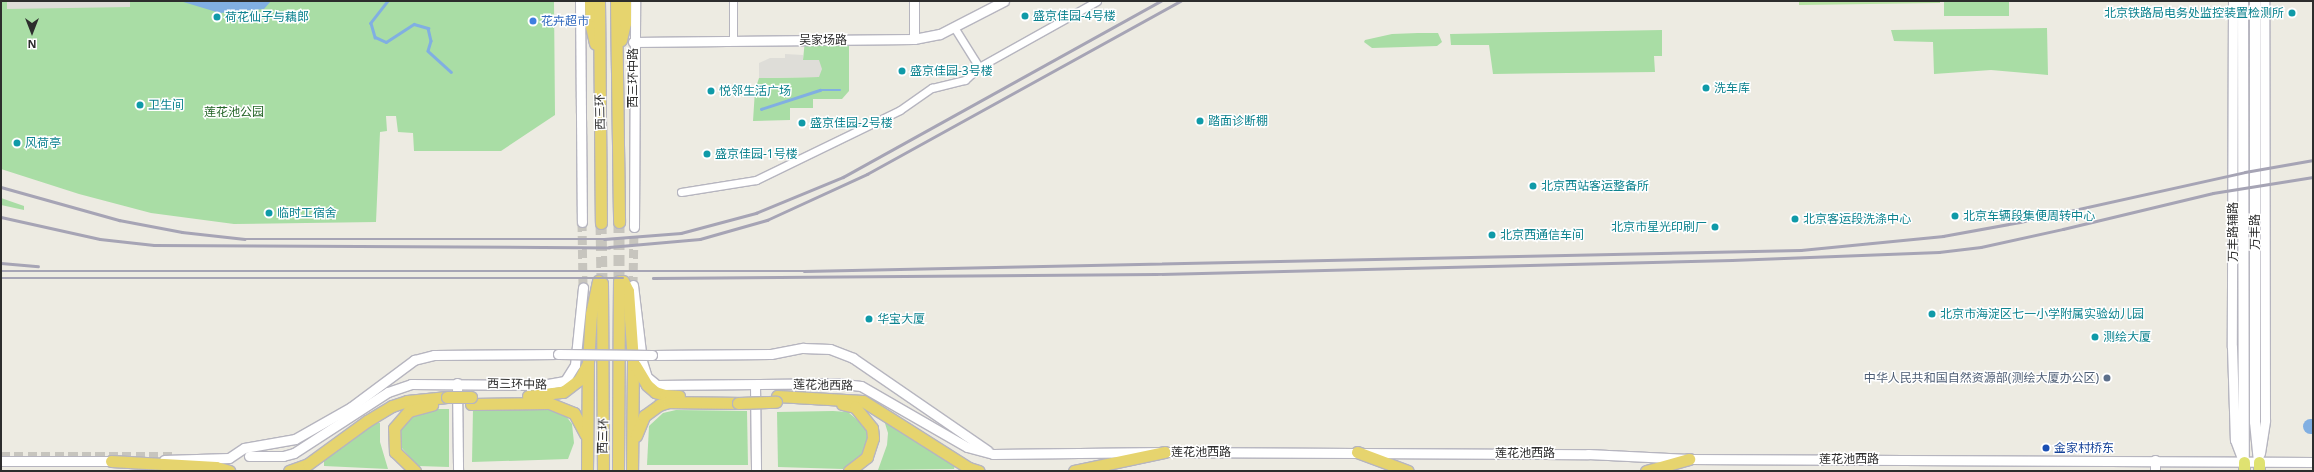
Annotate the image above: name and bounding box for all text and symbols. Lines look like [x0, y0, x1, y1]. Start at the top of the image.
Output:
place label: 北京铁路局电务处监控装置检测所 [2104, 6, 2284, 20]
marker: 北京铁路局电务处监控装置检测所 [2287, 8, 2297, 18]
place label: 盛京佳园-4号楼 [1033, 9, 1116, 23]
place label: 荷花仙子与藕郎 [225, 10, 309, 24]
marker: 盛京佳园-4号楼 [1020, 11, 1030, 21]
north arrow [12, 12, 52, 52]
marker: 荷花仙子与藕郎 [212, 12, 222, 22]
place label: 花卉超市 [541, 14, 589, 28]
marker: 花卉超市 [528, 16, 538, 26]
street label: 吴家场路 [799, 33, 847, 47]
text: N [28, 37, 36, 52]
street label: 西三环中路 [626, 48, 640, 108]
place label: 盛京佳园-3号楼 [910, 64, 993, 78]
marker: 盛京佳园-3号楼 [897, 66, 907, 76]
place label: 洗车库 [1714, 81, 1750, 95]
marker: 洗车库 [1701, 83, 1711, 93]
place label: 悦邻生活广场 [719, 84, 791, 98]
marker: 悦邻生活广场 [706, 86, 716, 96]
street label: 西三环 [592, 94, 608, 130]
place label: 卫生间 [148, 98, 184, 112]
marker: 卫生间 [135, 100, 145, 110]
park label: 莲花池公园 [204, 105, 264, 119]
place label: 踏面诊断棚 [1208, 114, 1268, 128]
place label: 盛京佳园-2号楼 [810, 116, 893, 130]
marker: 踏面诊断棚 [1195, 116, 1205, 126]
marker: 盛京佳园-2号楼 [797, 118, 807, 128]
place label: 风荷亭 [25, 136, 61, 150]
marker: 风荷亭 [12, 138, 22, 148]
place label: 盛京佳园-1号楼 [715, 147, 798, 161]
marker: 盛京佳园-1号楼 [702, 149, 712, 159]
place label: 北京西站客运整备所 [1541, 179, 1649, 193]
marker: 北京西站客运整备所 [1528, 181, 1538, 191]
street label: 万丰路辅路 [2226, 202, 2240, 262]
place label: 临时工宿舍 [277, 206, 337, 220]
marker: 临时工宿舍 [264, 208, 274, 218]
place label: 北京车辆段集便周转中心 [1963, 209, 2095, 223]
marker: 北京车辆段集便周转中心 [1950, 211, 1960, 221]
place label: 北京客运段洗涤中心 [1803, 212, 1911, 226]
marker: 北京客运段洗涤中心 [1790, 214, 1800, 224]
street label: 万丰路 [2248, 214, 2262, 250]
place label: 北京市星光印刷厂 [1611, 220, 1707, 234]
marker: 北京市星光印刷厂 [1710, 222, 1720, 232]
place label: 北京西通信车间 [1500, 228, 1584, 242]
marker: 北京西通信车间 [1487, 230, 1497, 240]
place label: 北京市海淀区七一小学附属实验幼儿园 [1940, 307, 2144, 321]
marker: 北京市海淀区七一小学附属实验幼儿园 [1927, 309, 1937, 319]
place label: 华宝大厦 [877, 312, 925, 326]
marker: 华宝大厦 [864, 314, 874, 324]
place label: 测绘大厦 [2103, 330, 2151, 344]
marker: 测绘大厦 [2090, 332, 2100, 342]
place label: 中华人民共和国自然资源部(测绘大厦办公区) [1864, 371, 2099, 385]
marker: 中华人民共和国自然资源部(测绘大厦办公区) [2102, 373, 2112, 383]
street label: 西三环中路 [487, 376, 547, 392]
street label: 莲花池西路 [793, 377, 853, 393]
street label: 西三环 [595, 418, 611, 454]
place label: 金家村桥东 [2054, 441, 2114, 455]
marker: 金家村桥东 [2041, 443, 2051, 453]
street label: 莲花池西路 [1171, 445, 1231, 459]
street label: 莲花池西路 [1495, 446, 1555, 460]
street label: 莲花池西路 [1819, 452, 1879, 466]

